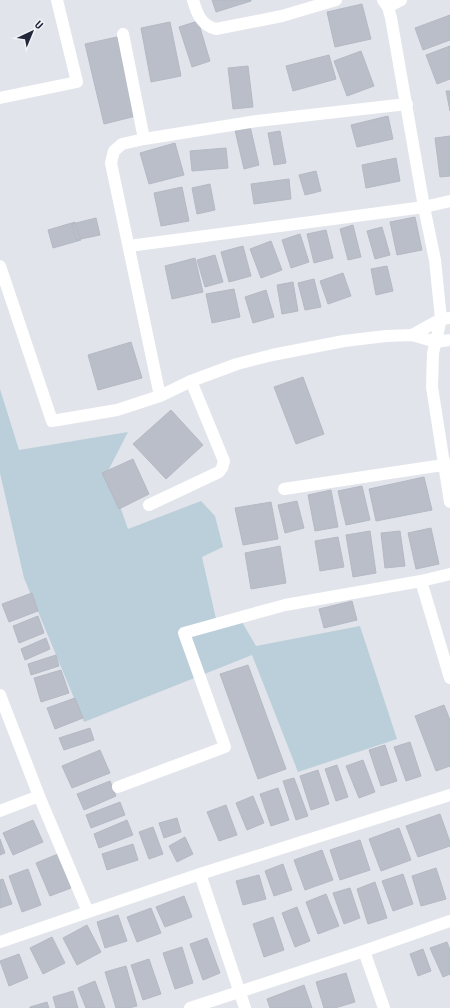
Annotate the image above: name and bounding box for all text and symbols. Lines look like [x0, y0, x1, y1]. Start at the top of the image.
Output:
north arrow [12, 12, 52, 52]
text: U [32, 18, 45, 32]

